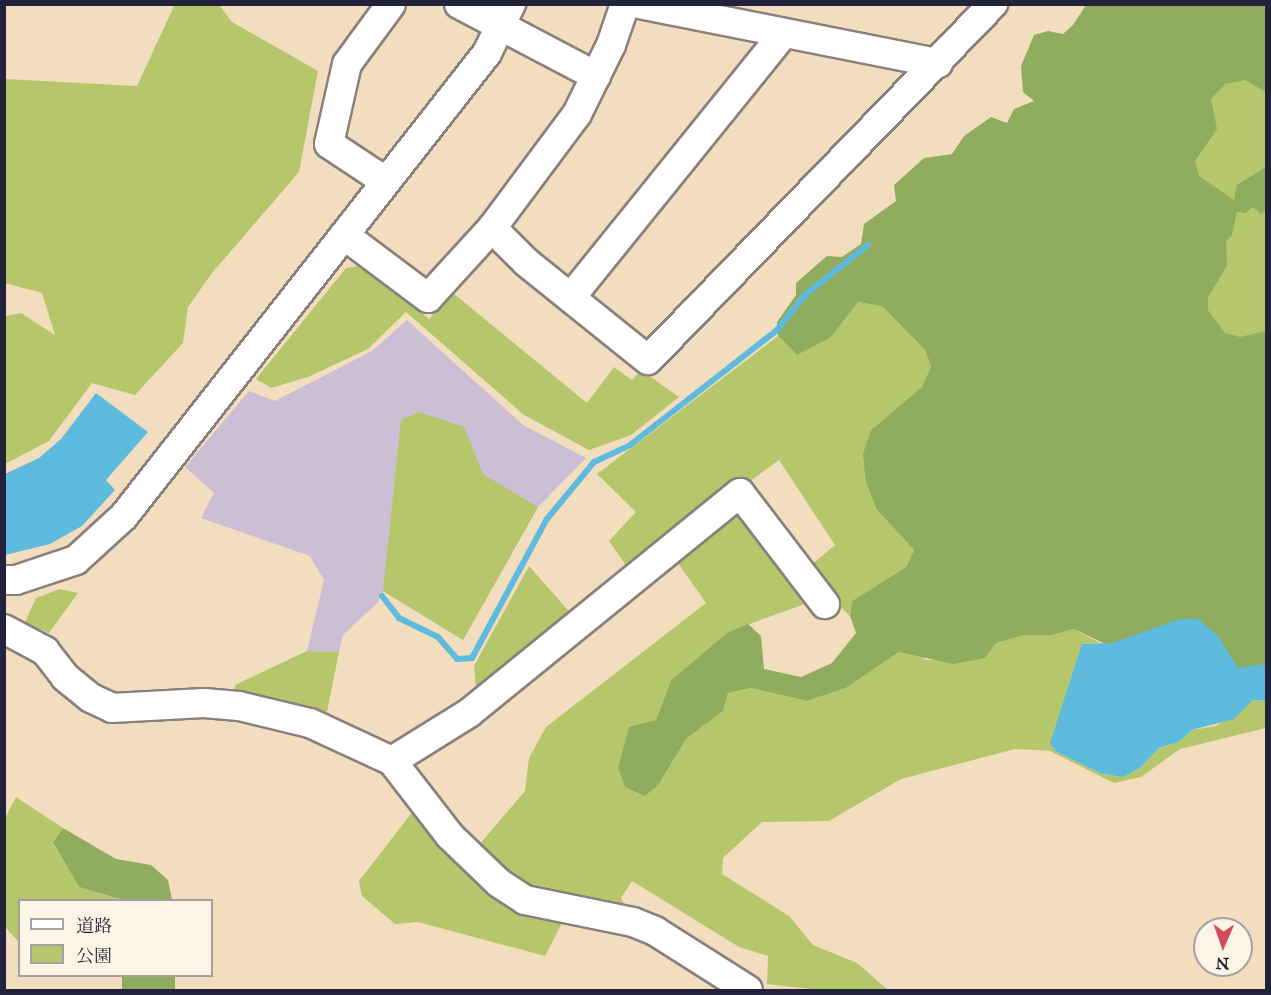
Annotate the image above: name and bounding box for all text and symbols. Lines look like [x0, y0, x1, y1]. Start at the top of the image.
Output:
legend [18, 899, 213, 977]
text: 道路 [76, 915, 112, 937]
north arrow [1193, 917, 1253, 977]
text: 公園 [76, 945, 112, 967]
text: N [1215, 954, 1230, 973]

